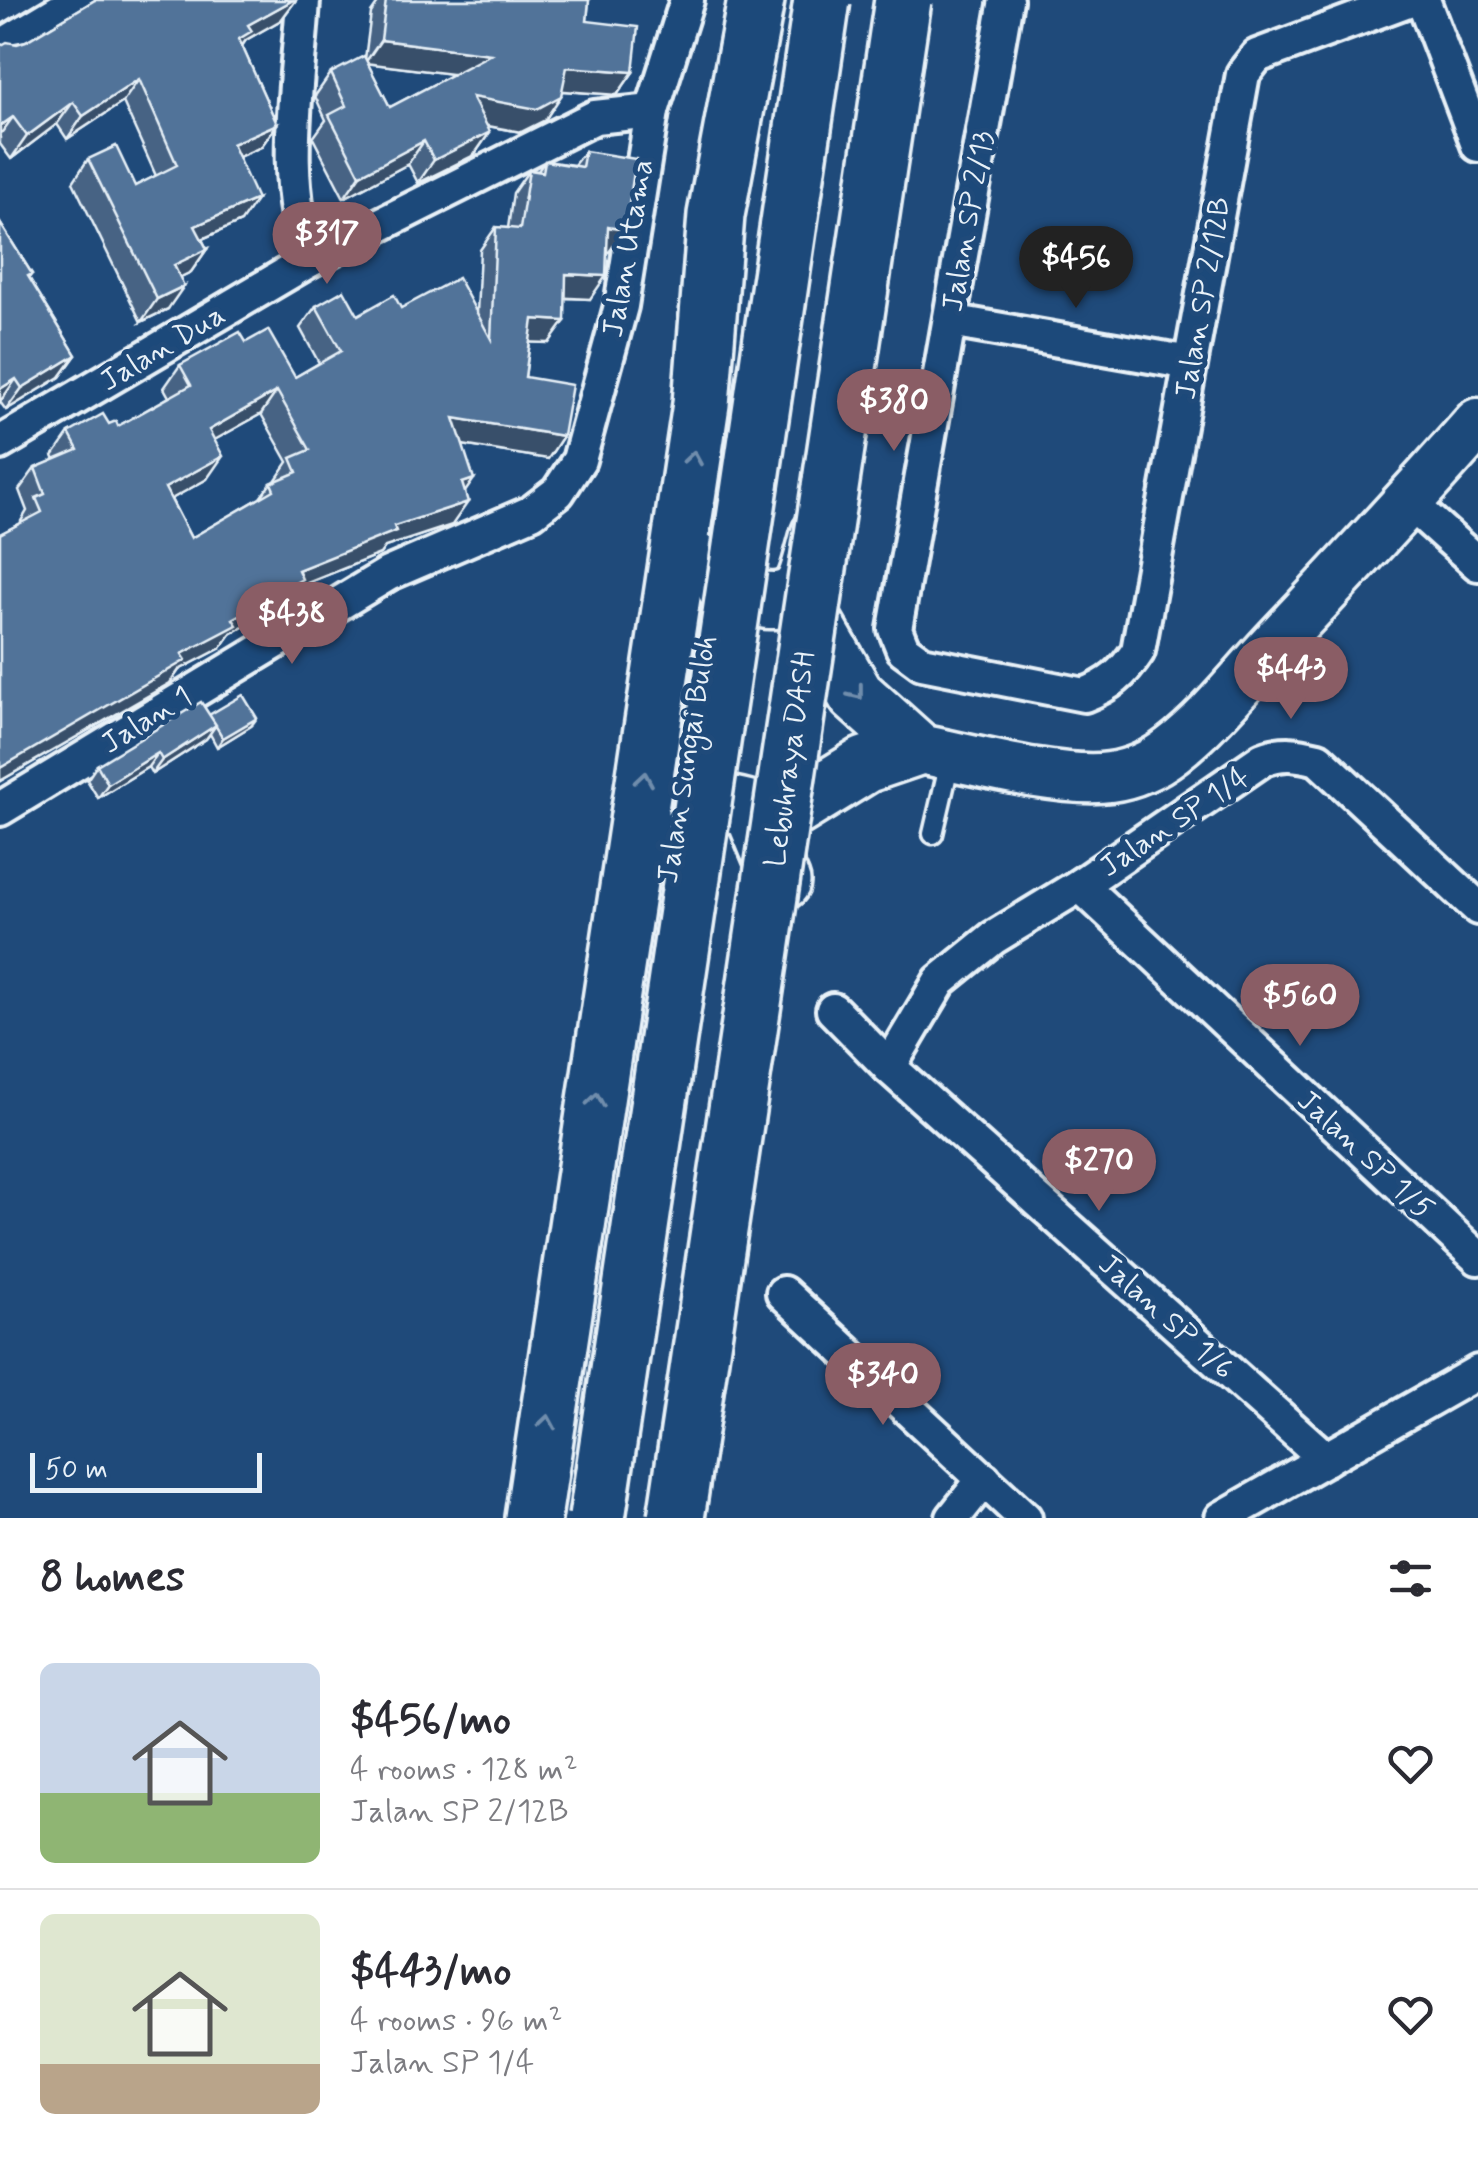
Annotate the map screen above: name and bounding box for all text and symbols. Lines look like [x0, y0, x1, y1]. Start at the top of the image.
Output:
street label: Jalan SP 2/13 [933, 128, 1004, 315]
street label: Jalan Utama [594, 156, 663, 340]
street label: Jalan SP 2/12B [1166, 194, 1240, 402]
pin: $317 [268, 202, 386, 287]
text: $317 [295, 213, 359, 255]
pin: $456 [1017, 226, 1135, 311]
text: $456 [1041, 237, 1111, 279]
street label: Jalan Dua [93, 296, 233, 401]
pin: $380 [835, 369, 953, 454]
text: $380 [859, 380, 929, 422]
one-way arrow [682, 449, 703, 466]
pin: $438 [233, 582, 351, 667]
text: $438 [258, 593, 326, 635]
street label: Jalan Sungai Buloh [649, 632, 728, 886]
pin: $443 [1232, 637, 1350, 722]
text: $443 [1256, 648, 1326, 690]
street label: Lebuhraya DASH [756, 649, 825, 869]
street label: Jalan 1 [94, 677, 199, 763]
one-way arrow [846, 681, 863, 699]
street label: Jalan SP 1/4 [1092, 758, 1257, 887]
one-way arrow [633, 771, 654, 787]
pin: $560 [1241, 964, 1359, 1049]
text: $560 [1263, 975, 1337, 1017]
street label: Jalan SP 1/5 [1288, 1082, 1442, 1228]
one-way arrow [585, 1092, 606, 1109]
pin: $270 [1040, 1129, 1158, 1214]
text: $270 [1064, 1140, 1134, 1182]
street label: Jalan SP 1/6 [1090, 1246, 1242, 1389]
pin: $340 [824, 1343, 942, 1428]
text: $340 [847, 1354, 919, 1396]
one-way arrow [536, 1413, 557, 1430]
scale bar [30, 1448, 262, 1492]
text: 50 m [45, 1452, 108, 1489]
text: 8 homes [40, 1551, 185, 1606]
icon: filters [1383, 1551, 1438, 1606]
text: $456/mo [350, 1694, 511, 1749]
icon: home [120, 1703, 240, 1823]
icon: heart [1383, 1736, 1438, 1791]
text: 4 rooms · 128 m² [350, 1749, 578, 1791]
text: Jalan SP 2/12B [350, 1791, 568, 1833]
text: $443/mo [350, 1945, 512, 2000]
icon: home [120, 1954, 240, 2074]
icon: heart [1383, 1987, 1438, 2042]
text: 4 rooms · 96 m² [350, 2000, 563, 2042]
text: Jalan SP 1/4 [350, 2042, 534, 2084]

